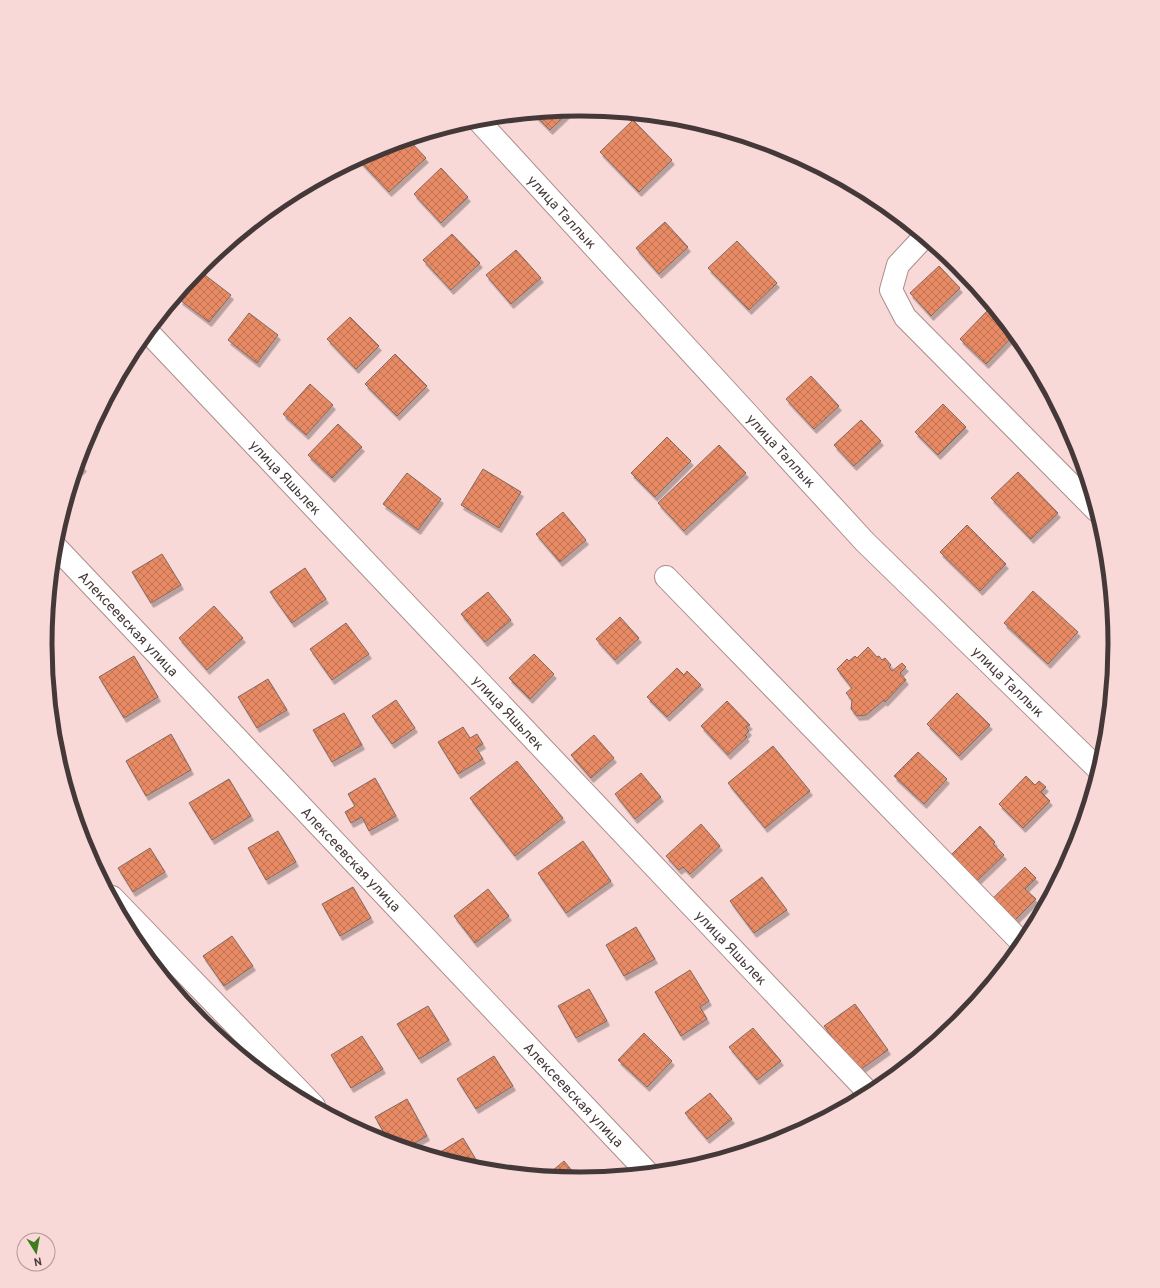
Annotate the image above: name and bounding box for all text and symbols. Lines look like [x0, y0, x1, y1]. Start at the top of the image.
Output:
street label: улица Таллык [523, 172, 599, 253]
street label: улица Таллык [742, 411, 818, 492]
street label: улица Яшьлек [245, 437, 324, 519]
street label: Алексеевская улица [74, 569, 181, 681]
street label: улица Таллык [968, 644, 1047, 722]
street label: улица Яшьлек [468, 672, 547, 754]
street label: Алексеевская улица [297, 804, 404, 916]
street label: улица Яшьлек [691, 908, 770, 990]
street label: Алексеевская улица [519, 1040, 626, 1151]
north arrow [16, 1232, 56, 1272]
text: N [33, 1253, 43, 1268]

